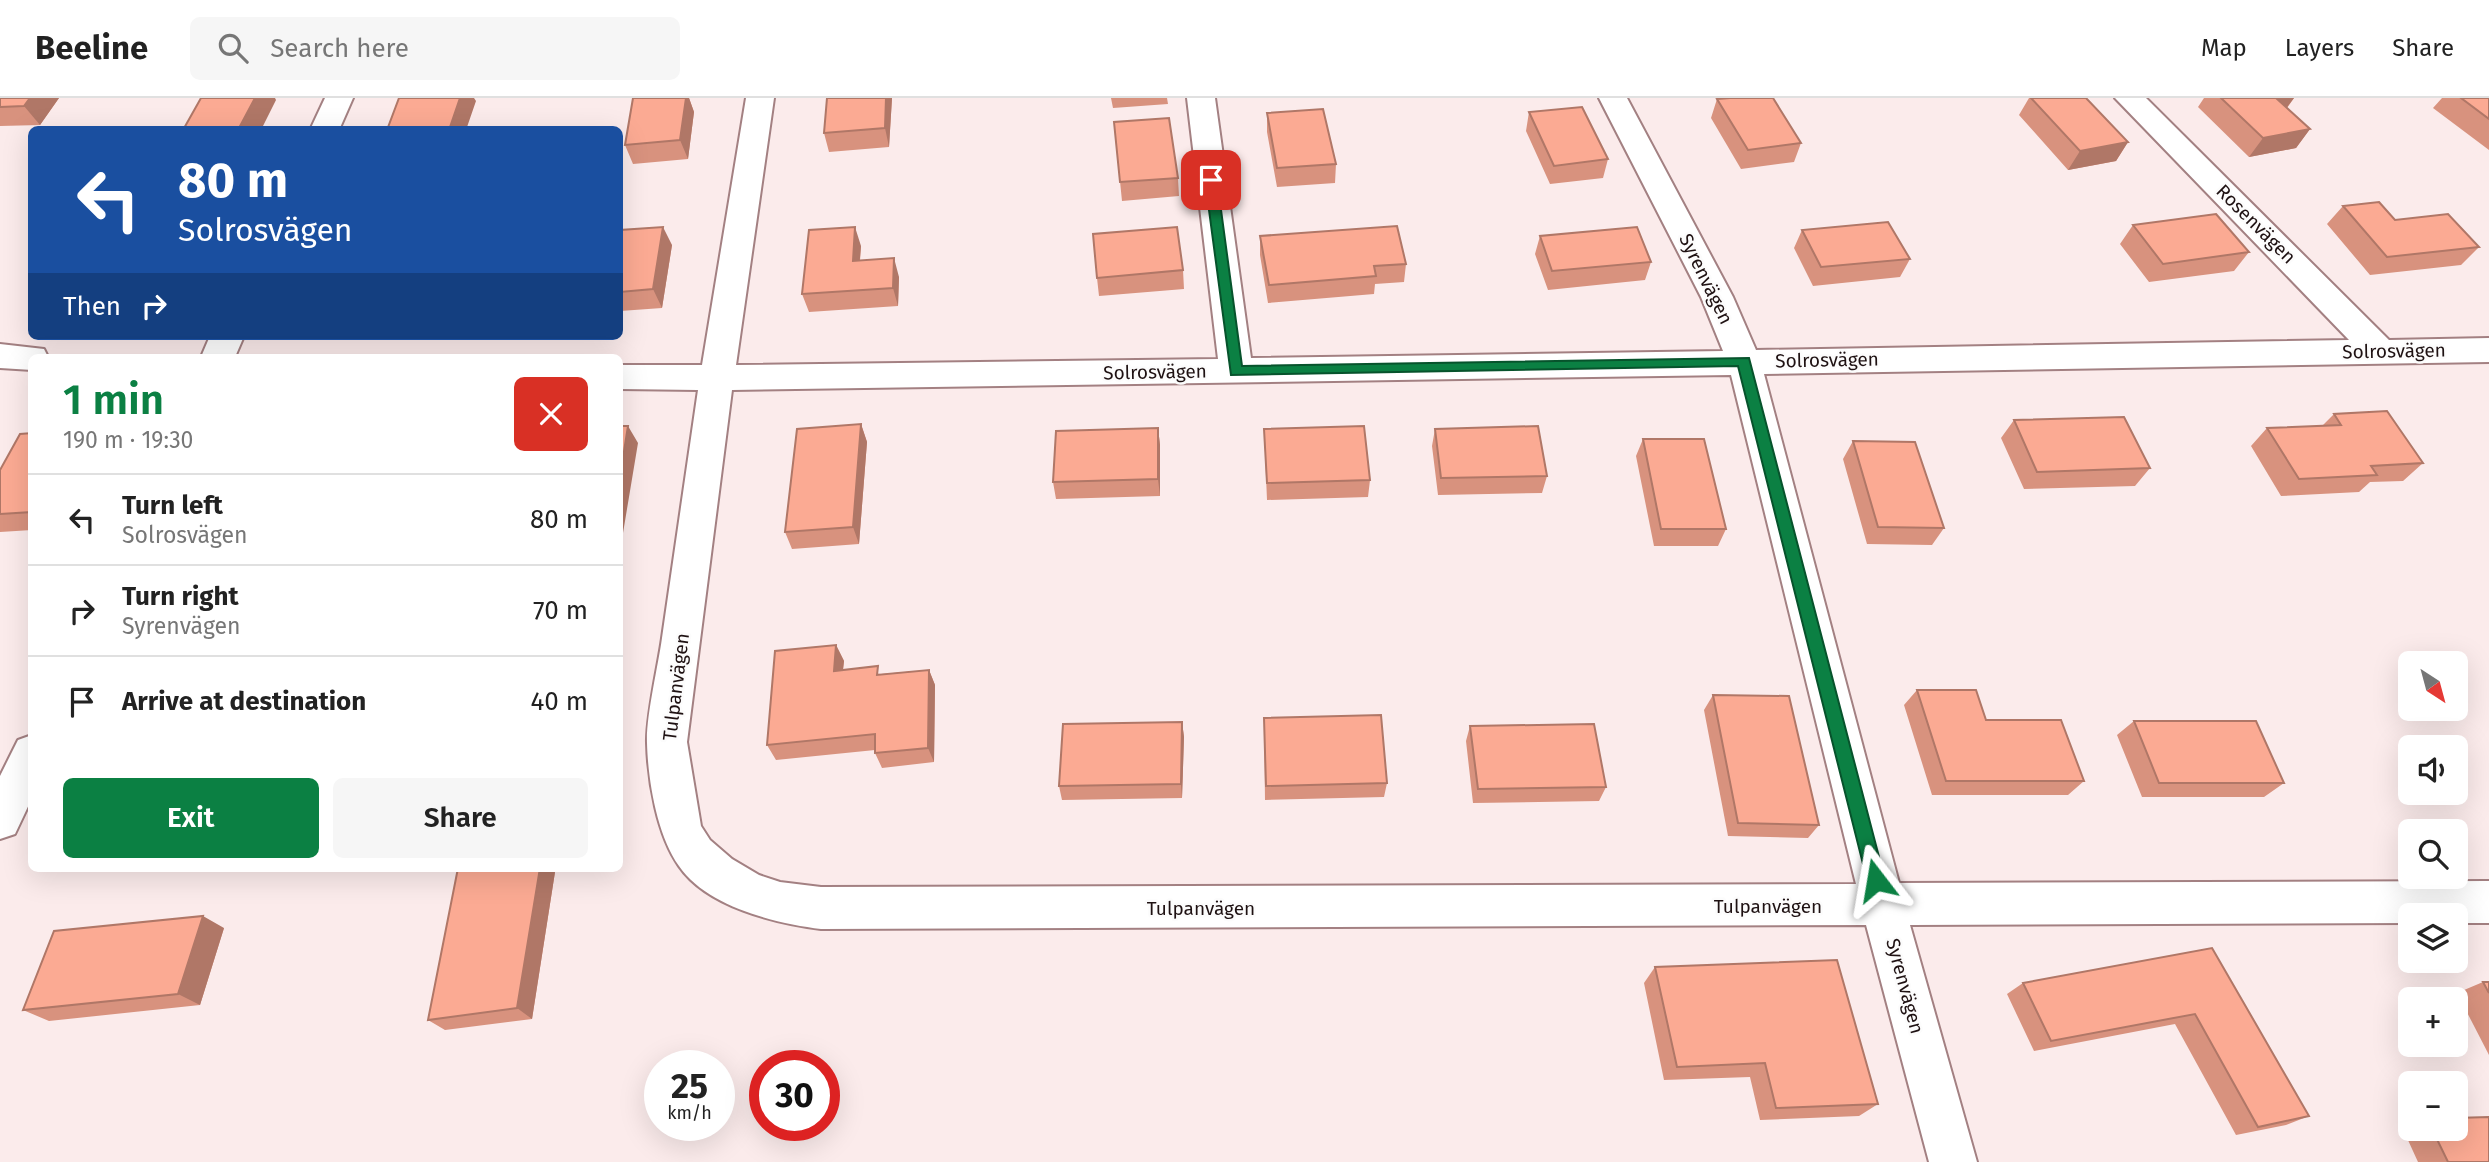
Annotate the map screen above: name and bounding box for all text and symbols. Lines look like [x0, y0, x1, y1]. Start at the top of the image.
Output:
search box [190, 17, 680, 80]
text: Beeline [35, 28, 148, 68]
icon: search [214, 29, 252, 67]
text: Search here [270, 33, 409, 64]
text: Map [2201, 34, 2247, 62]
text: Layers [2285, 34, 2354, 62]
text: Share [2392, 34, 2454, 62]
pin [1181, 150, 1241, 210]
text: 80 m [178, 151, 288, 210]
icon: left [63, 154, 154, 245]
icon: arrive [1192, 161, 1230, 199]
street label: Rosenvägen [2212, 180, 2300, 268]
text: Solrosvägen [178, 211, 353, 249]
street label: Syrenvägen [1674, 230, 1738, 328]
icon: right [135, 287, 173, 325]
text: Then [63, 291, 121, 322]
street label: Solrosvägen [2342, 339, 2446, 363]
street label: Solrosvägen [1775, 348, 1879, 372]
street label: Solrosvägen [1103, 360, 1207, 384]
text: 1 min [63, 375, 164, 425]
button: close [514, 377, 588, 451]
text: 190 m · 19:30 [63, 426, 193, 454]
text: Turn left [122, 490, 223, 521]
icon: left [63, 501, 101, 539]
text: 80 m [530, 504, 588, 535]
text: Solrosvägen [122, 521, 248, 549]
text: Turn right [122, 581, 239, 612]
icon: right [63, 592, 101, 630]
text: 70 m [533, 595, 588, 626]
text: Syrenvägen [122, 612, 241, 640]
street label: Tulpanvägen [658, 632, 694, 742]
north arrow [2398, 651, 2468, 721]
map controls [2398, 651, 2468, 1141]
icon: arrive [63, 683, 101, 721]
text: Arrive at destination [122, 686, 366, 717]
text: 40 m [530, 686, 588, 717]
button: sound [2398, 735, 2468, 805]
button: Exit [63, 778, 319, 858]
button: Share [333, 778, 588, 858]
button: search [2398, 819, 2468, 889]
position arrow [1839, 843, 1913, 917]
street label: Tulpanvägen [1714, 895, 1822, 918]
street label: Tulpanvägen [1147, 897, 1255, 920]
button: layers [2398, 903, 2468, 973]
street label: Syrenvägen [1881, 936, 1929, 1036]
button: + [2398, 987, 2468, 1057]
speed limit sign: 30 [749, 1050, 840, 1141]
text: 25 [671, 1065, 708, 1107]
button: − [2398, 1071, 2468, 1141]
text: km/h [667, 1102, 712, 1124]

